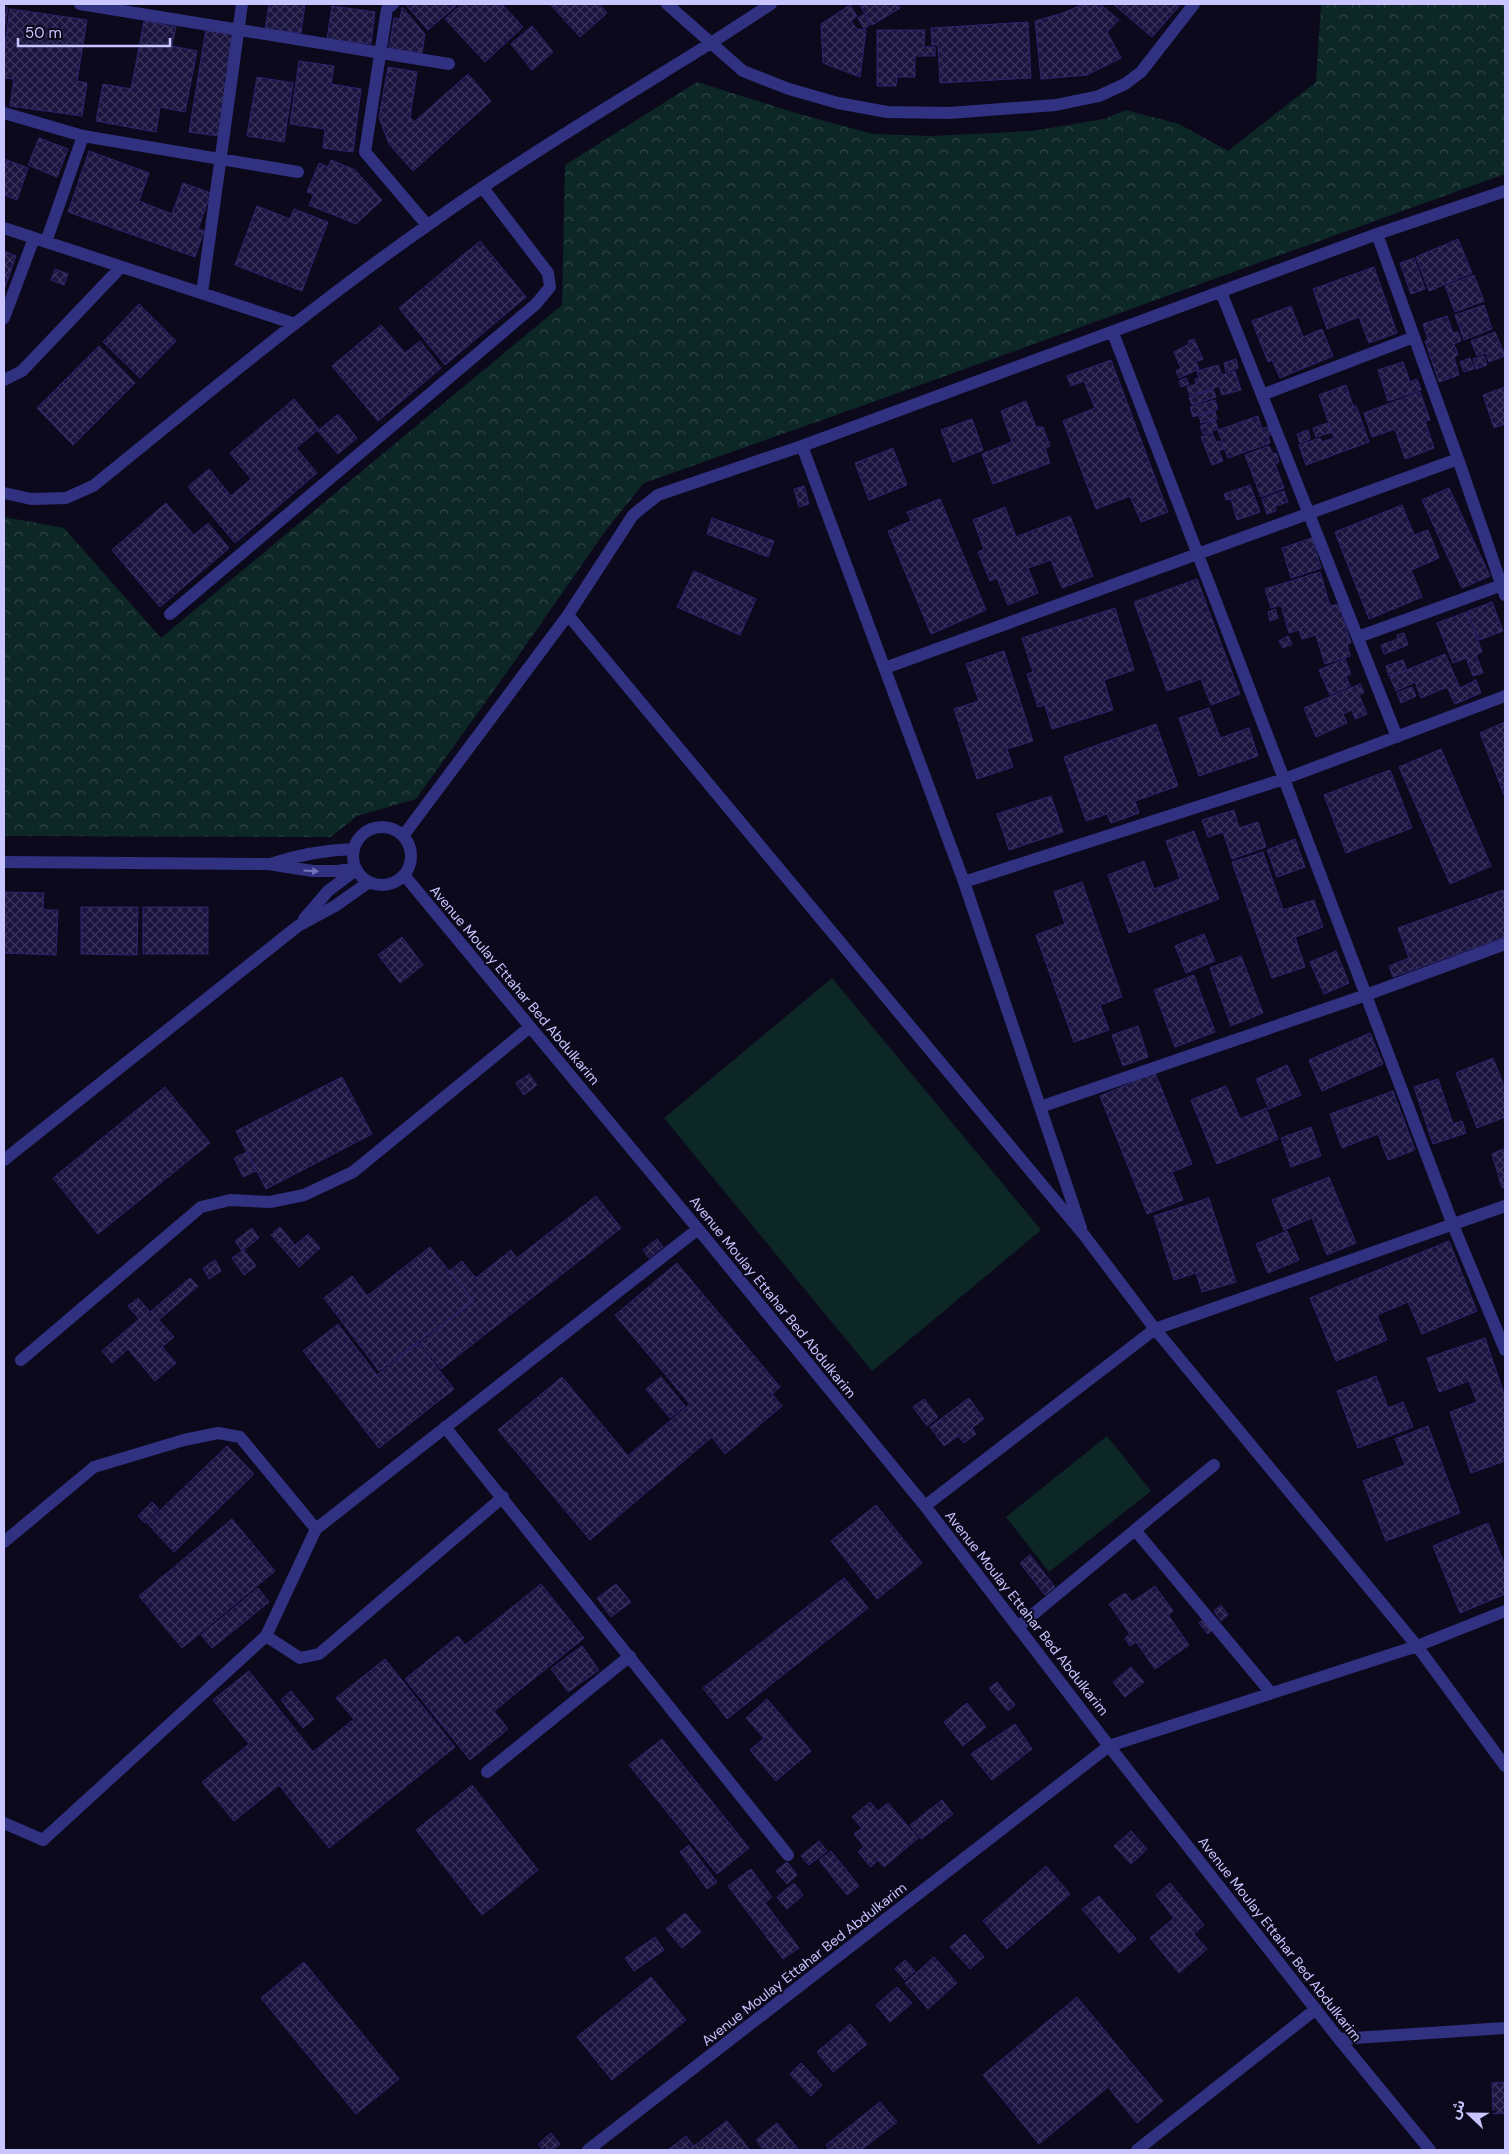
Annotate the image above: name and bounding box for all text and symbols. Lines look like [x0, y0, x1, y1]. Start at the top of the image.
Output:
scale bar [18, 15, 170, 47]
text: 50 m [25, 23, 62, 43]
one-way arrow [304, 867, 320, 875]
street label: Avenue Moulay Ettahar Bed Abdulkarim [426, 882, 604, 1088]
street label: Avenue Moulay Ettahar Bed Abdulkarim [686, 1192, 860, 1402]
street label: Avenue Moulay Ettahar Bed Abdulkarim [941, 1507, 1113, 1719]
street label: Avenue Moulay Ettahar Bed Abdulkarim [1194, 1833, 1366, 2045]
street label: Avenue Moulay Ettahar Bed Abdulkarim [698, 1878, 910, 2050]
north arrow [1444, 2089, 1494, 2139]
text: ش [1445, 2097, 1469, 2121]

